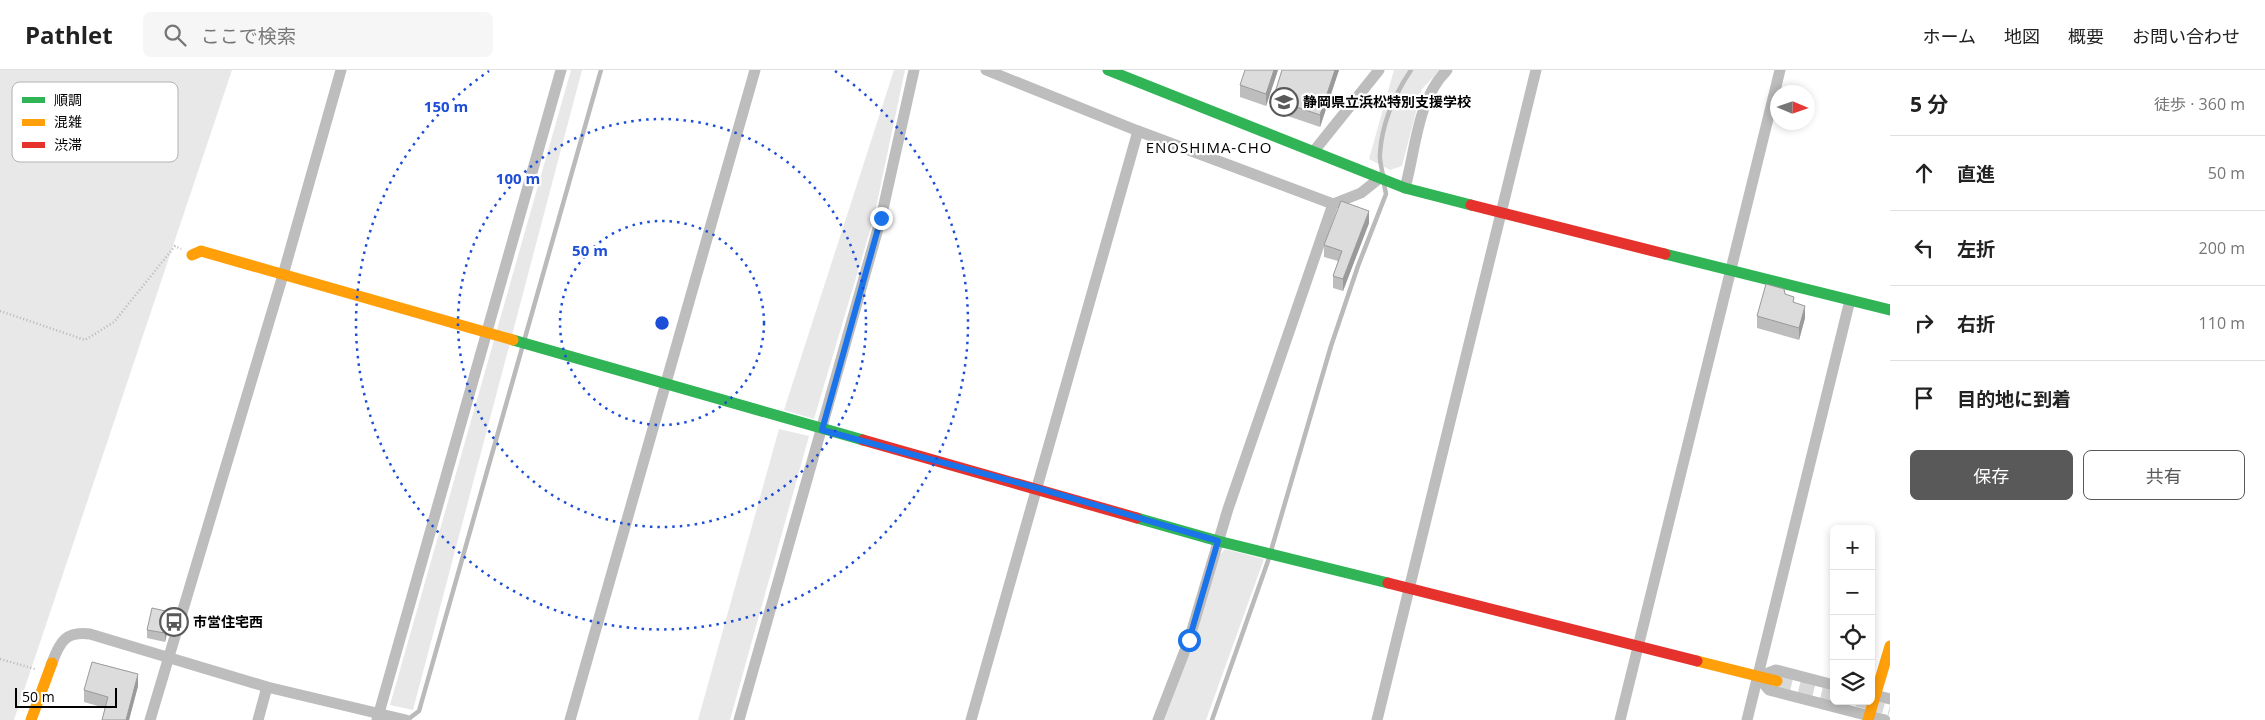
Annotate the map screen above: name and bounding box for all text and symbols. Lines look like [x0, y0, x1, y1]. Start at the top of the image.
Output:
search box [143, 12, 493, 57]
text: Pathlet [25, 18, 113, 51]
icon: search [161, 21, 189, 49]
text: ここで検索 [201, 23, 296, 49]
text: ホーム [1923, 24, 1976, 48]
text: 地図 [2004, 24, 2040, 48]
text: 概要 [2068, 24, 2104, 48]
text: お問い合わせ [2132, 24, 2240, 48]
legend [12, 82, 178, 162]
north arrow [1770, 85, 1815, 130]
school or university icon: 静岡県立浜松特別支援学校 [1269, 87, 1299, 117]
text: 順調 [54, 90, 82, 109]
text: 5 分 [1910, 90, 1948, 118]
place label: 静岡県立浜松特別支援学校 [1303, 92, 1471, 111]
text: 徒歩 · 360 m [2154, 93, 2245, 115]
text: 150 m [424, 96, 468, 116]
text: 混雑 [54, 112, 82, 131]
text: 渋滞 [54, 135, 82, 154]
district label: ENOSHIMA-CHO [1146, 137, 1272, 157]
icon: ahead [1910, 159, 1938, 187]
text: 直進 [1957, 161, 1995, 187]
text: 50 m [2208, 162, 2245, 184]
text: 100 m [496, 168, 540, 188]
route end [870, 207, 893, 230]
icon: left [1910, 234, 1938, 262]
text: 左折 [1957, 236, 1995, 262]
text: 200 m [2199, 237, 2245, 259]
text: 50 m [572, 240, 608, 260]
icon: right [1910, 309, 1938, 337]
text: 右折 [1957, 311, 1995, 337]
text: 110 m [2199, 312, 2245, 334]
centre of rings [653, 314, 671, 332]
icon: arrive [1910, 384, 1938, 412]
text: 目的地に到着 [1957, 386, 2071, 412]
button: 保存 [1910, 450, 2073, 500]
button: 共有 [2083, 450, 2245, 500]
map controls [1830, 525, 1875, 705]
button: + [1830, 525, 1875, 570]
button: − [1830, 570, 1875, 615]
bus stop icon: 市営住宅西 [159, 607, 189, 637]
place label: 市営住宅西 [193, 612, 263, 631]
button: locate [1830, 615, 1875, 660]
route start [1178, 629, 1201, 652]
button: layers [1830, 660, 1875, 705]
scale bar [15, 685, 118, 708]
text: 50 m [22, 687, 55, 706]

